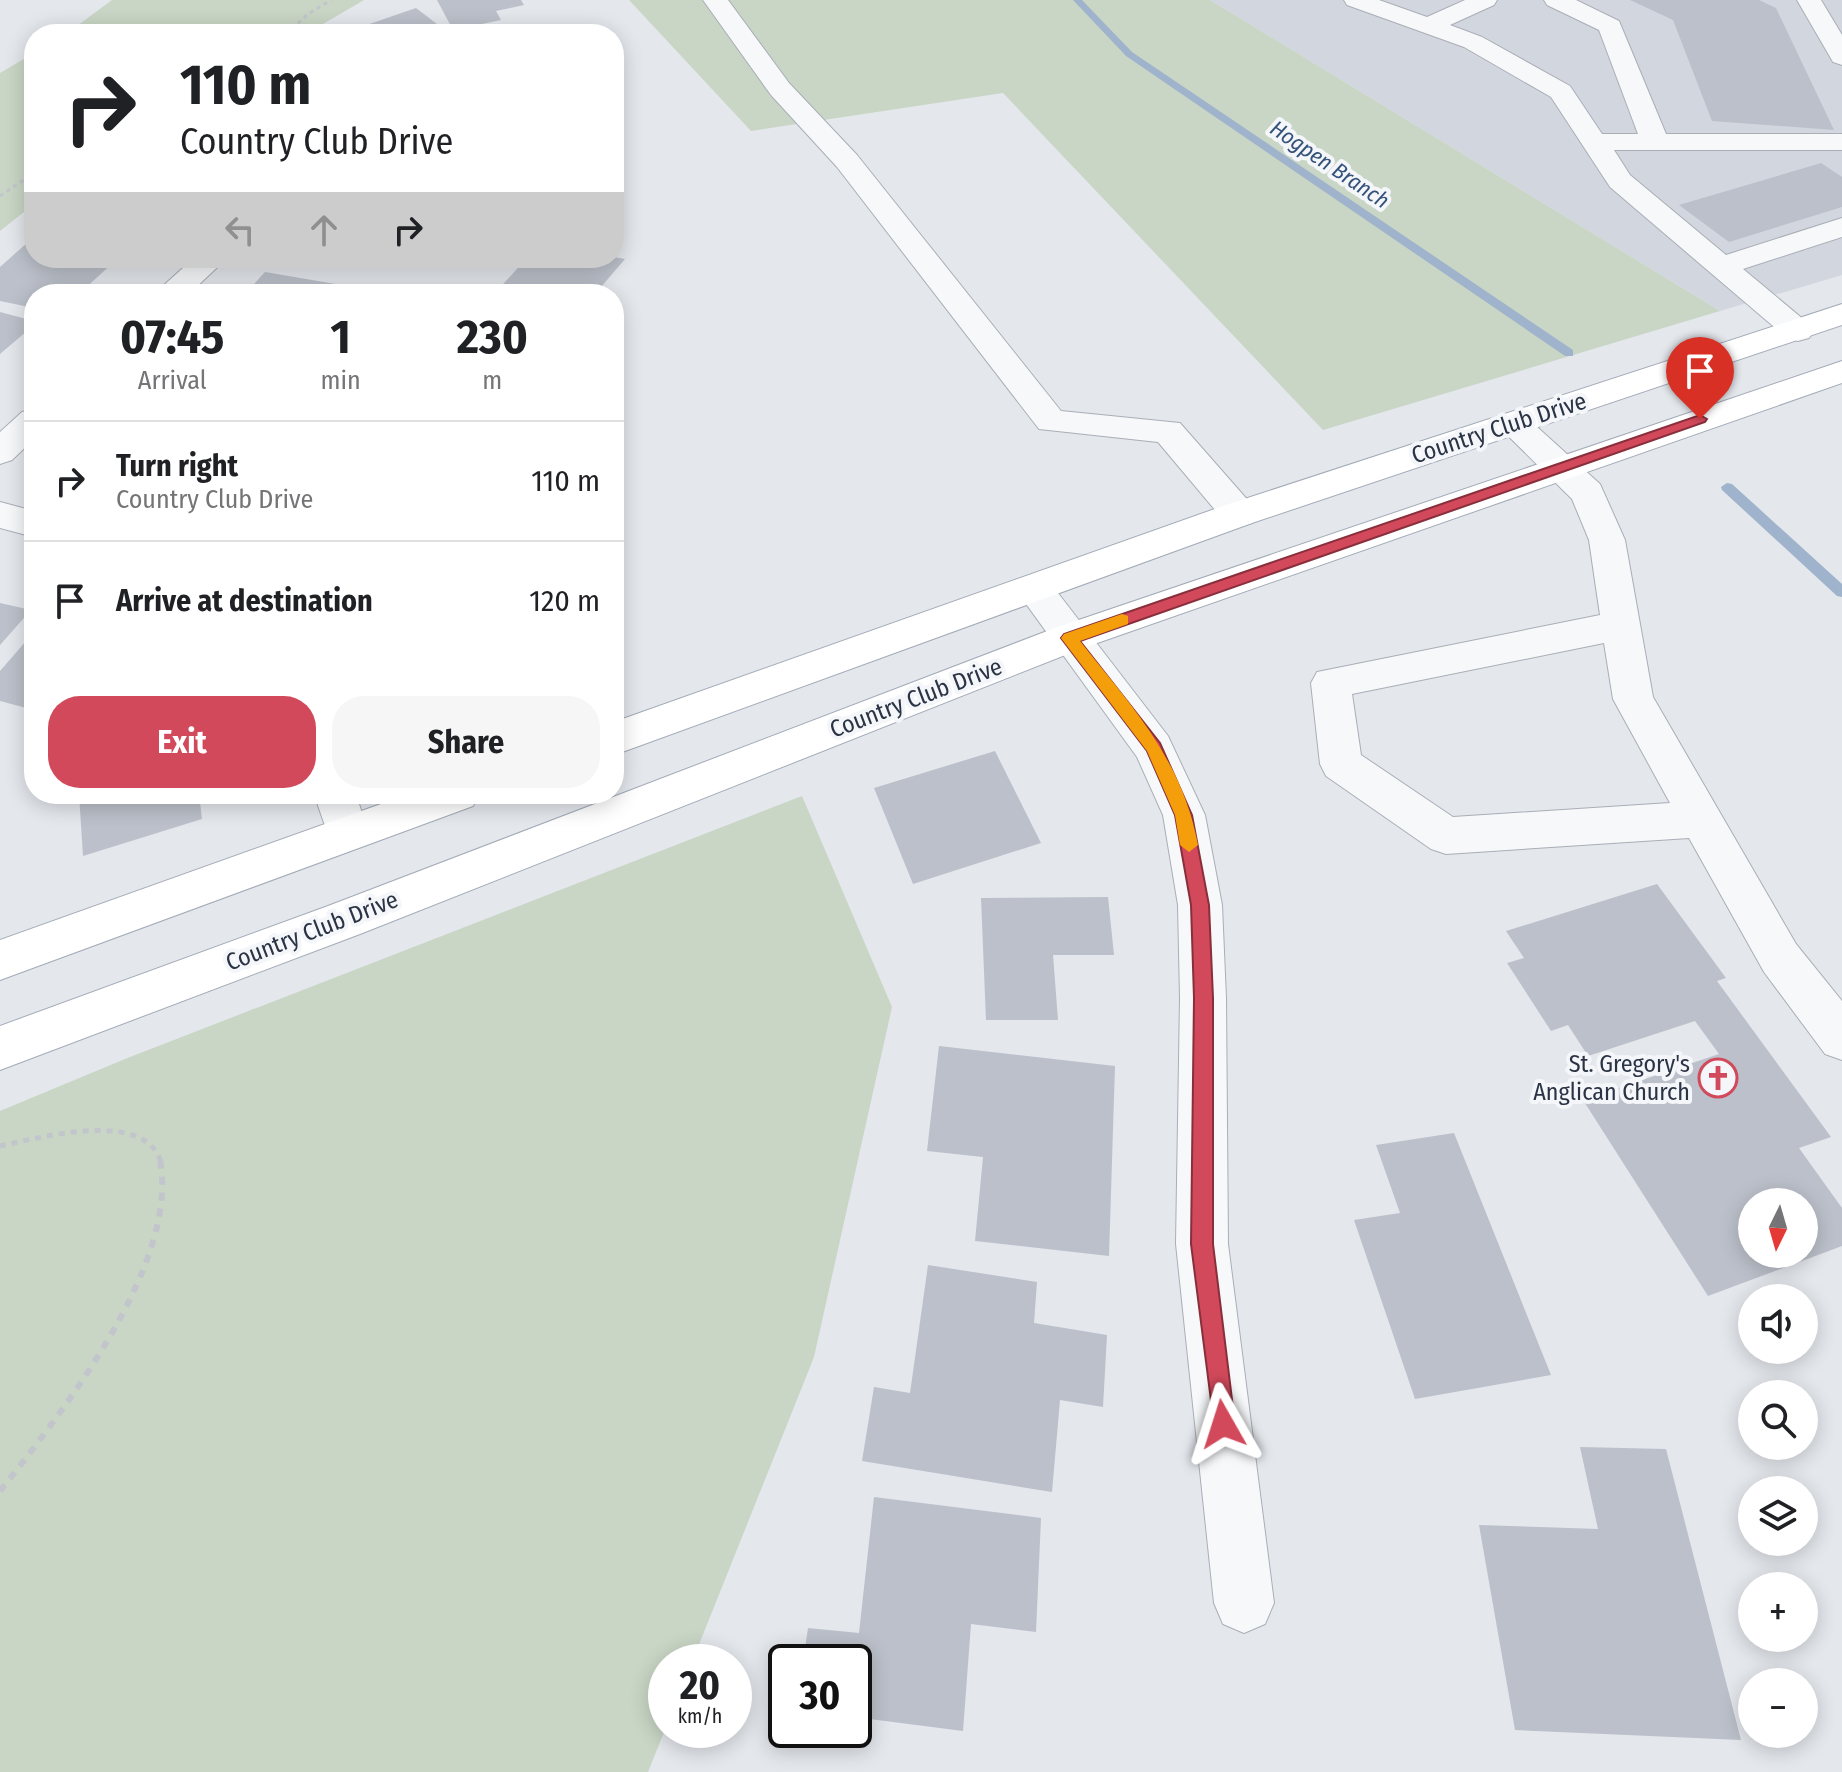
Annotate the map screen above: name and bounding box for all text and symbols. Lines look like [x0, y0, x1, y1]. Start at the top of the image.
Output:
text: 110 m [180, 52, 311, 119]
icon: right [48, 56, 152, 160]
water label: Hogpen Branch [1265, 115, 1394, 214]
text: Country Club Drive [180, 120, 453, 164]
icon: left [218, 208, 262, 252]
icon: ahead [302, 208, 346, 252]
icon: right [386, 208, 430, 252]
text: 07:45 [120, 308, 224, 366]
text: 1 [330, 308, 351, 366]
text: 230 [457, 308, 528, 366]
pin [1666, 337, 1734, 419]
icon: arrive [1678, 349, 1722, 393]
text: Arrival [138, 365, 207, 396]
text: min [320, 365, 361, 396]
text: m [482, 365, 502, 396]
street label: Country Club Drive [1408, 387, 1590, 469]
text: Turn right [116, 448, 238, 484]
icon: right [48, 459, 92, 503]
text: 110 m [531, 463, 600, 499]
text: Country Club Drive [116, 484, 313, 515]
icon: arrive [48, 579, 92, 623]
text: Arrive at destination [116, 583, 373, 619]
text: 120 m [529, 583, 600, 619]
street label: Country Club Drive [826, 652, 1006, 744]
button: Exit [48, 696, 316, 788]
button: Share [332, 696, 600, 788]
street label: Country Club Drive [222, 885, 402, 977]
place label: St. Gregory's Anglican Church [1533, 1050, 1690, 1106]
church icon: St. Gregory's Anglican Church [1697, 1057, 1739, 1099]
north arrow [1738, 1188, 1818, 1268]
map controls [1738, 1188, 1818, 1748]
button: sound [1738, 1284, 1818, 1364]
button: search [1738, 1380, 1818, 1460]
position arrow [1181, 1382, 1265, 1466]
button: layers [1738, 1476, 1818, 1556]
button: + [1738, 1572, 1818, 1652]
speed limit sign: 30 [768, 1644, 872, 1748]
text: 20 [680, 1662, 720, 1710]
button: − [1738, 1668, 1818, 1748]
text: km/h [678, 1704, 722, 1728]

